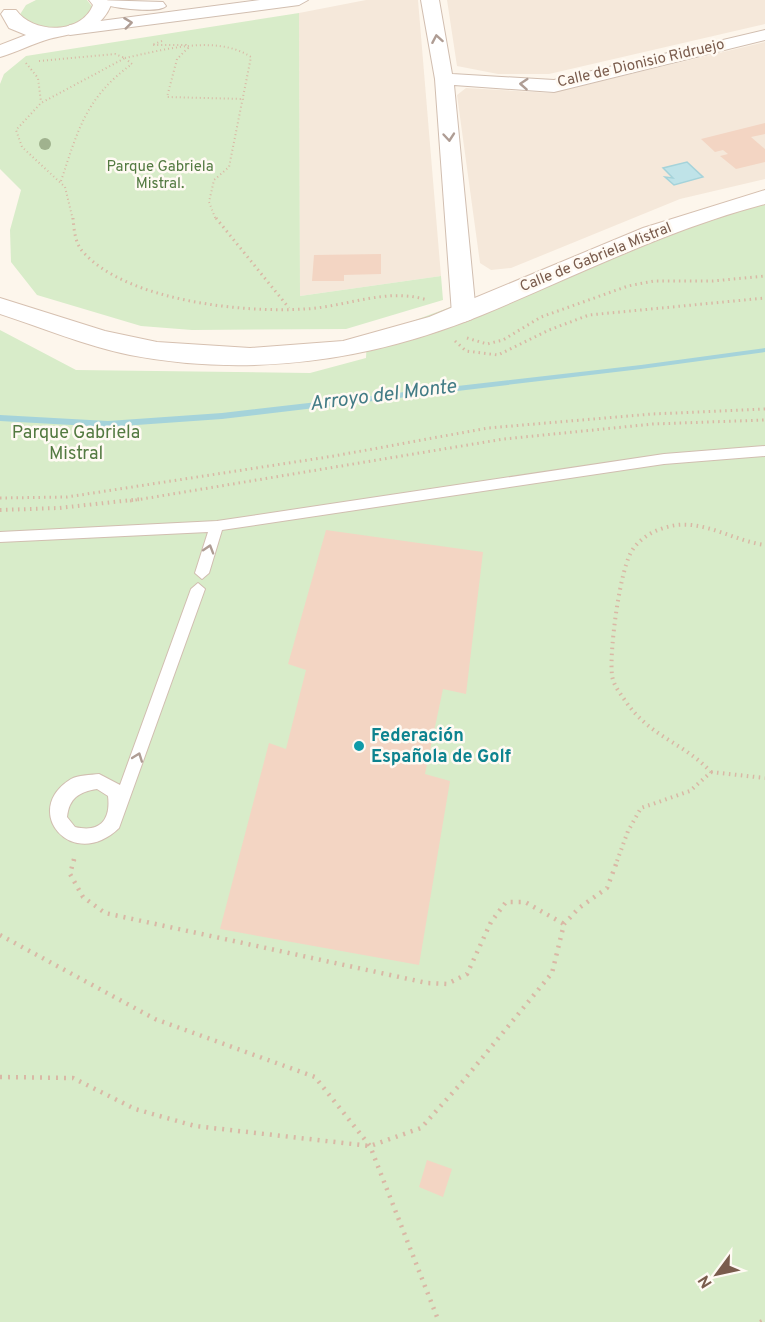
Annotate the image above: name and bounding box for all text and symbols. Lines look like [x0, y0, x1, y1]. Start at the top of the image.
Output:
one-way arrow [124, 17, 133, 30]
one-way arrow [431, 35, 444, 45]
street label: Calle de Dionisio Ridruejo [556, 36, 726, 92]
one-way arrow [519, 78, 528, 91]
one-way arrow [442, 133, 455, 142]
park label: Parque Gabriela Mistral. [106, 158, 214, 194]
street label: Calle de Gabriela Mistral [517, 219, 675, 297]
water label: Arroyo del Monte [308, 374, 458, 418]
park label: Parque Gabriela Mistral [12, 422, 140, 466]
one-way arrow [202, 544, 214, 555]
place label: Federación Española de Golf [371, 725, 512, 769]
marker: Federación Española de Golf [352, 739, 366, 753]
one-way arrow [130, 753, 143, 763]
north arrow [687, 1244, 747, 1304]
text: N [695, 1271, 718, 1291]

